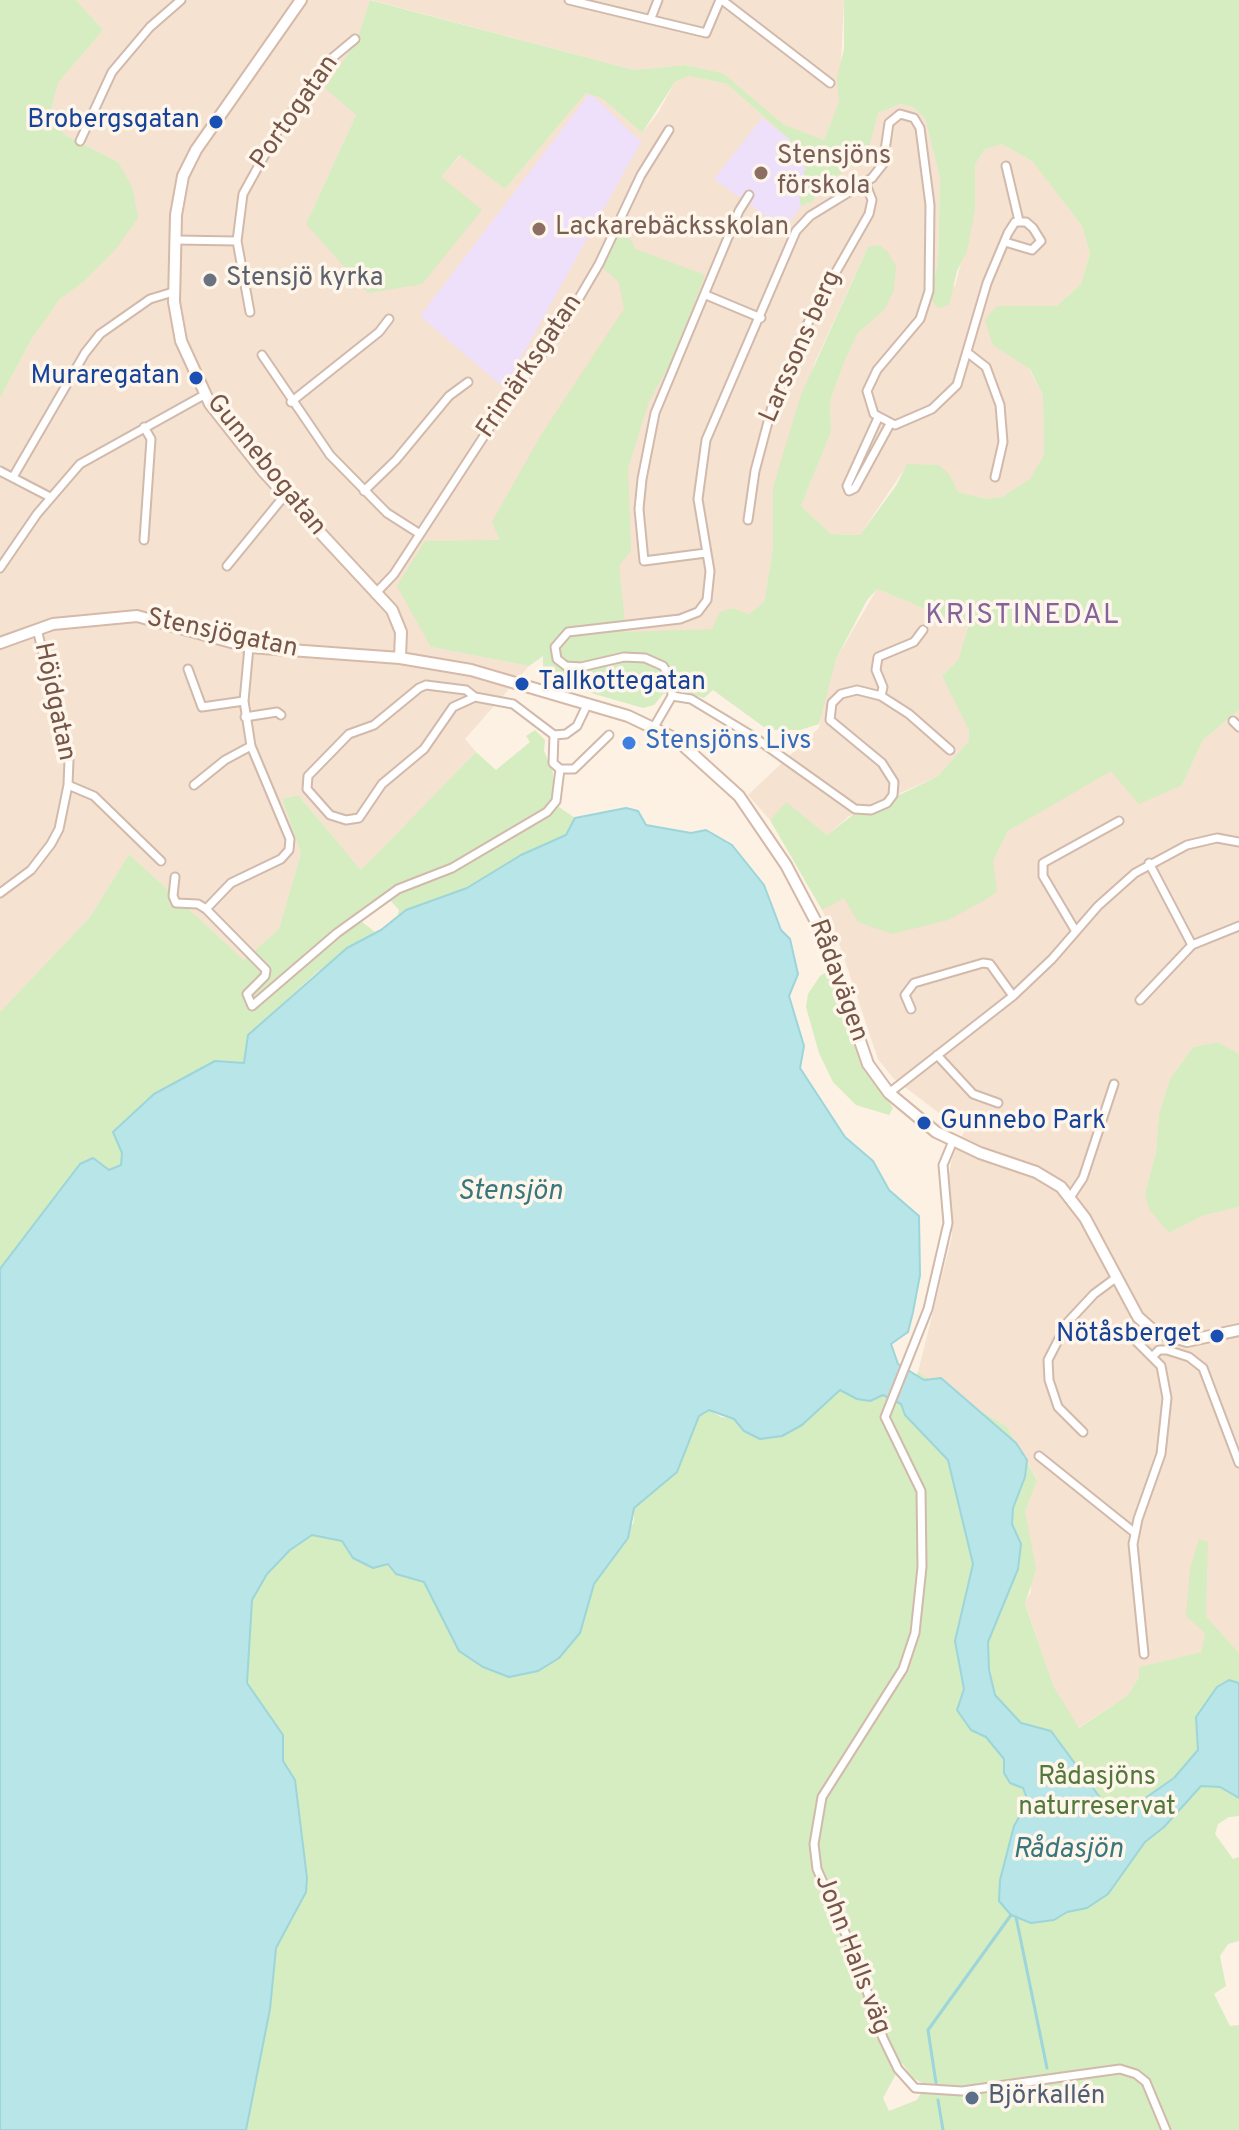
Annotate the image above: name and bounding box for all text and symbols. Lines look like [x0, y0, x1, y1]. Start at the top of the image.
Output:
street label: Portogatan [245, 50, 347, 176]
place label: Brobergsgatan [27, 106, 200, 138]
marker: Brobergsgatan [207, 113, 225, 131]
place label: Stensjöns förskola [777, 142, 891, 204]
marker: Stensjöns förskola [752, 164, 770, 182]
place label: Lackarebäcksskolan [555, 213, 789, 245]
marker: Lackarebäcksskolan [530, 220, 548, 238]
place label: Stensjö kyrka [226, 264, 383, 296]
street label: Larssons berg [755, 266, 849, 428]
marker: Stensjö kyrka [201, 271, 219, 289]
street label: Frimärksgatan [472, 289, 590, 445]
place label: Muraregatan [30, 362, 180, 394]
marker: Muraregatan [187, 369, 205, 387]
street label: Gunnebogatan [198, 389, 332, 543]
district label: KRISTINEDAL [925, 600, 1121, 634]
street label: Stensjögatan [144, 604, 300, 666]
street label: Höjdgatan [25, 640, 81, 764]
place label: Tallkottegatan [538, 668, 706, 700]
marker: Tallkottegatan [513, 675, 531, 693]
place label: Stensjöns Livs [645, 727, 811, 759]
marker: Stensjöns Livs [620, 734, 638, 752]
street label: Rådavägen [801, 916, 873, 1046]
place label: Gunnebo Park [940, 1107, 1106, 1139]
marker: Gunnebo Park [915, 1114, 933, 1132]
water label: Stensjön [457, 1176, 563, 1210]
place label: Nötåsberget [1056, 1320, 1201, 1352]
marker: Nötåsberget [1208, 1327, 1226, 1345]
park label: Rådasjöns naturreservat [1018, 1763, 1176, 1824]
water label: Rådasjön [1013, 1834, 1123, 1868]
street label: John Halls väg [806, 1871, 896, 2039]
place label: Björkallén [988, 2082, 1105, 2114]
marker: Björkallén [963, 2089, 981, 2107]

